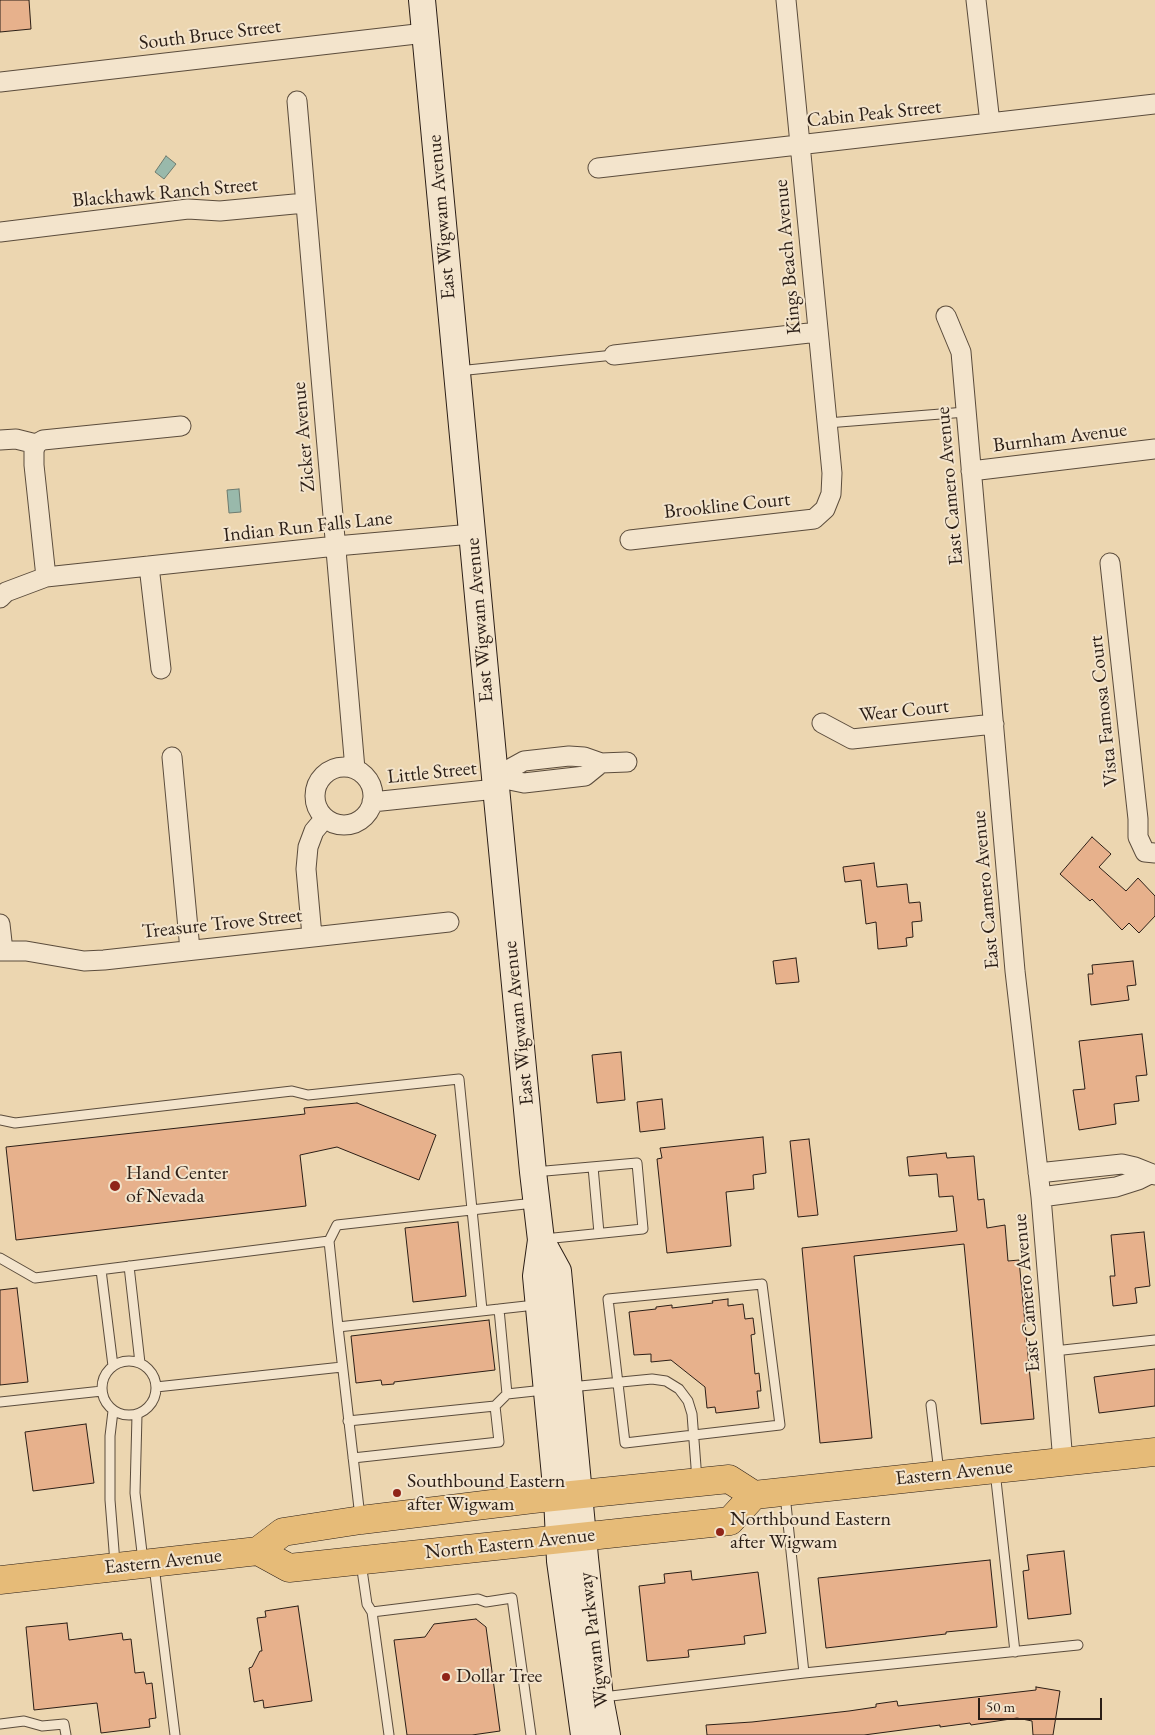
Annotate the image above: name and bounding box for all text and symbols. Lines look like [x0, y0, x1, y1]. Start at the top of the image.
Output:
street label: South Bruce Street [138, 14, 282, 56]
street label: Cabin Peak Street [806, 95, 942, 133]
street label: East Wigwam Avenue [423, 134, 461, 300]
street label: Blackhawk Ranch Street [71, 173, 259, 213]
street label: Kings Beach Avenue [769, 178, 807, 336]
street label: Zicker Avenue [287, 381, 321, 493]
street label: East Camero Avenue [931, 406, 969, 566]
street label: Burnham Avenue [992, 418, 1128, 458]
street label: Brookline Court [663, 487, 791, 525]
street label: Indian Run Falls Lane [222, 506, 394, 548]
street label: East Wigwam Avenue [461, 537, 499, 703]
street label: Vista Famosa Court [1084, 634, 1124, 788]
street label: Wear Court [858, 694, 950, 728]
street label: Little Street [386, 756, 478, 790]
street label: East Camero Avenue [967, 810, 1005, 970]
street label: Treasure Trove Street [141, 904, 303, 944]
street label: East Wigwam Avenue [498, 940, 540, 1106]
place label: Hand Center of Nevada [126, 1162, 228, 1209]
marker: Hand Center of Nevada [108, 1179, 122, 1193]
street label: East Camero Avenue [1008, 1213, 1046, 1373]
street label: Eastern Avenue [894, 1455, 1014, 1491]
place label: Southbound Eastern after Wigwam [407, 1470, 565, 1517]
marker: Southbound Eastern after Wigwam [391, 1487, 403, 1499]
place label: Northbound Eastern after Wigwam [730, 1508, 891, 1555]
street label: North Eastern Avenue [424, 1523, 596, 1565]
marker: Northbound Eastern after Wigwam [714, 1526, 726, 1538]
street label: Eastern Avenue [103, 1544, 223, 1580]
street label: Wigwam Parkway [574, 1571, 614, 1709]
place label: Dollar Tree [456, 1665, 542, 1689]
marker: Dollar Tree [440, 1671, 452, 1683]
scale bar [980, 1688, 1104, 1720]
text: 50 m [986, 1697, 1015, 1716]

